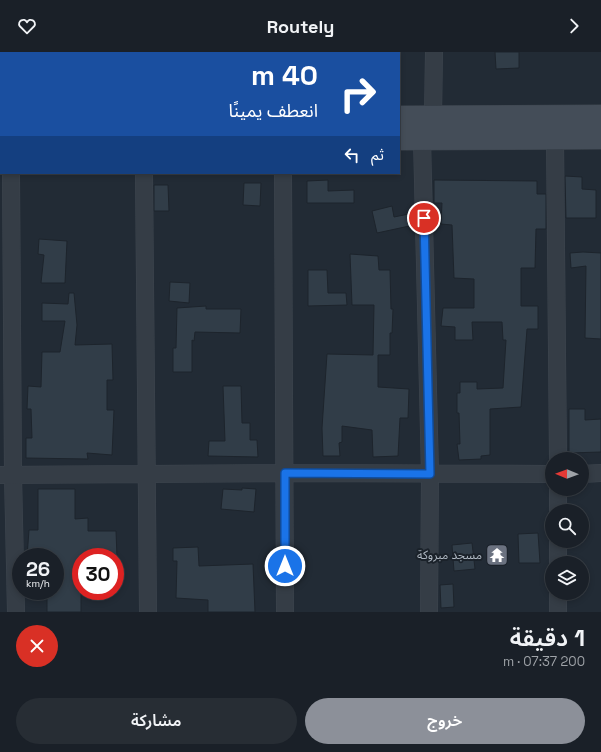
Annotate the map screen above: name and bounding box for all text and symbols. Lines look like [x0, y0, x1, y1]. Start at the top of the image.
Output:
icon: heart [16, 15, 38, 37]
text: Routely [267, 15, 334, 38]
icon: forward [563, 15, 585, 37]
text: 40 m [251, 57, 318, 93]
icon: right [332, 68, 384, 120]
text: انعطف يمينًا [228, 99, 318, 122]
icon: left [341, 144, 363, 166]
text: ثم [371, 145, 384, 164]
pin [407, 201, 441, 235]
icon: arrive [413, 207, 435, 229]
north arrow [545, 452, 589, 496]
map controls [545, 452, 589, 600]
button: search [545, 504, 589, 548]
temple icon: مسجد مبروكة [484, 542, 510, 568]
position arrow [264, 545, 306, 587]
place label: مسجد مبروكة [417, 547, 482, 563]
speed limit sign: 30 [72, 548, 124, 600]
text: 26 [26, 556, 50, 582]
button: layers [545, 556, 589, 600]
text: km/h [26, 577, 50, 590]
text: 1 دقيقة [510, 622, 585, 653]
button: close [16, 625, 58, 667]
text: 200 m · 07:37 [503, 653, 585, 670]
button: مشاركة [16, 698, 297, 744]
button: خروج [305, 698, 585, 744]

